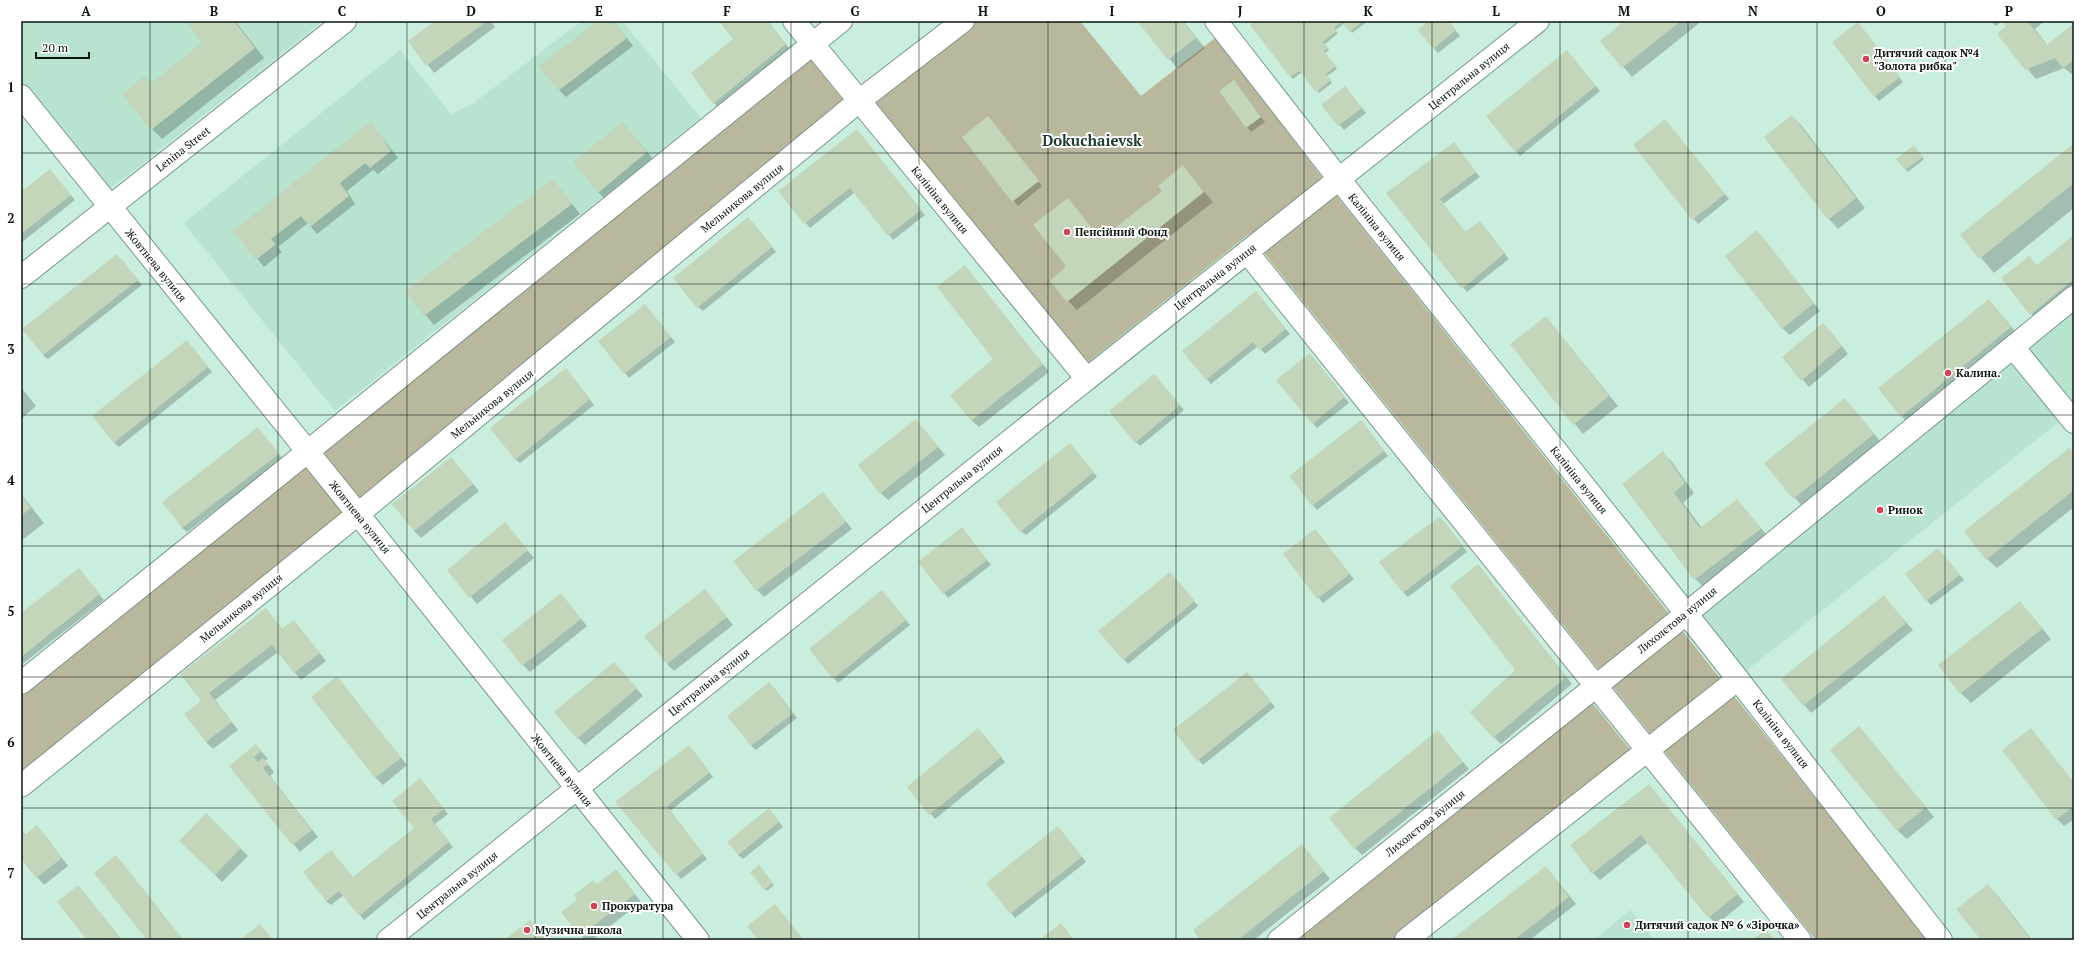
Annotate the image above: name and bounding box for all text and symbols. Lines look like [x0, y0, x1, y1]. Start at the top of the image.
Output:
text: A [81, 2, 91, 20]
text: B [210, 2, 218, 20]
text: C [338, 2, 346, 20]
text: D [466, 2, 476, 20]
text: E [595, 2, 603, 20]
text: F [723, 2, 731, 20]
text: G [850, 2, 860, 20]
text: H [978, 2, 988, 20]
text: I [1110, 2, 1115, 20]
text: J [1238, 2, 1243, 20]
text: K [1363, 2, 1373, 20]
text: L [1492, 2, 1500, 20]
text: M [1618, 2, 1630, 20]
text: N [1748, 2, 1758, 20]
text: O [1876, 2, 1886, 20]
text: P [2005, 2, 2013, 20]
scale bar [36, 34, 89, 60]
street label: Центральна вулиця [1426, 39, 1513, 113]
text: 20 m [42, 40, 69, 55]
place label: Дитячий садок №4 "Золота рибка" [1874, 46, 1980, 73]
marker: Дитячий садок №4 "Золота рибка" [1861, 54, 1871, 64]
text: 1 [7, 78, 15, 96]
street label: Lenina Street [153, 123, 213, 175]
district label: Dokuchaievsk [1042, 130, 1142, 150]
street label: Мельникова вулиця [698, 160, 786, 236]
street label: Калініна вулиця [908, 163, 972, 237]
street label: Калініна вулиця [1345, 190, 1409, 264]
text: 2 [7, 209, 15, 227]
place label: Пенсійний Фонд [1075, 225, 1168, 239]
street label: Жовтнева вулиця [122, 226, 190, 305]
marker: Пенсійний Фонд [1062, 227, 1072, 237]
street label: Центральна вулиця [1171, 240, 1259, 313]
text: 3 [7, 340, 15, 358]
street label: Мельникова вулиця [448, 366, 536, 442]
place label: Калина. [1956, 366, 2000, 380]
marker: Калина. [1943, 368, 1953, 378]
street label: Центральна вулиця [919, 442, 1006, 516]
street label: Калініна вулиця [1547, 443, 1611, 517]
text: 4 [7, 471, 15, 489]
street label: Жовтнева вулиця [326, 478, 394, 557]
place label: Ринок [1888, 503, 1923, 517]
marker: Ринок [1875, 505, 1885, 515]
street label: Мельникова вулиця [197, 570, 285, 646]
street label: Лихолєтова вулиця [1634, 583, 1720, 657]
text: 5 [7, 602, 15, 620]
street label: Центральна вулиця [666, 645, 753, 719]
street label: Калініна вулиця [1750, 697, 1812, 771]
street label: Жовтнева вулиця [528, 731, 596, 810]
text: 6 [7, 733, 15, 751]
street label: Лихолєтова вулиця [1382, 786, 1468, 860]
street label: Центральна вулиця [414, 848, 501, 922]
text: 7 [7, 864, 15, 882]
place label: Прокуратура [602, 899, 674, 913]
marker: Прокуратура [589, 901, 599, 911]
place label: Дитячий садок № 6 «Зірочка» [1635, 918, 1800, 932]
marker: Дитячий садок № 6 «Зірочка» [1622, 920, 1632, 930]
place label: Музична школа [535, 923, 622, 937]
marker: Музична школа [522, 925, 532, 935]

